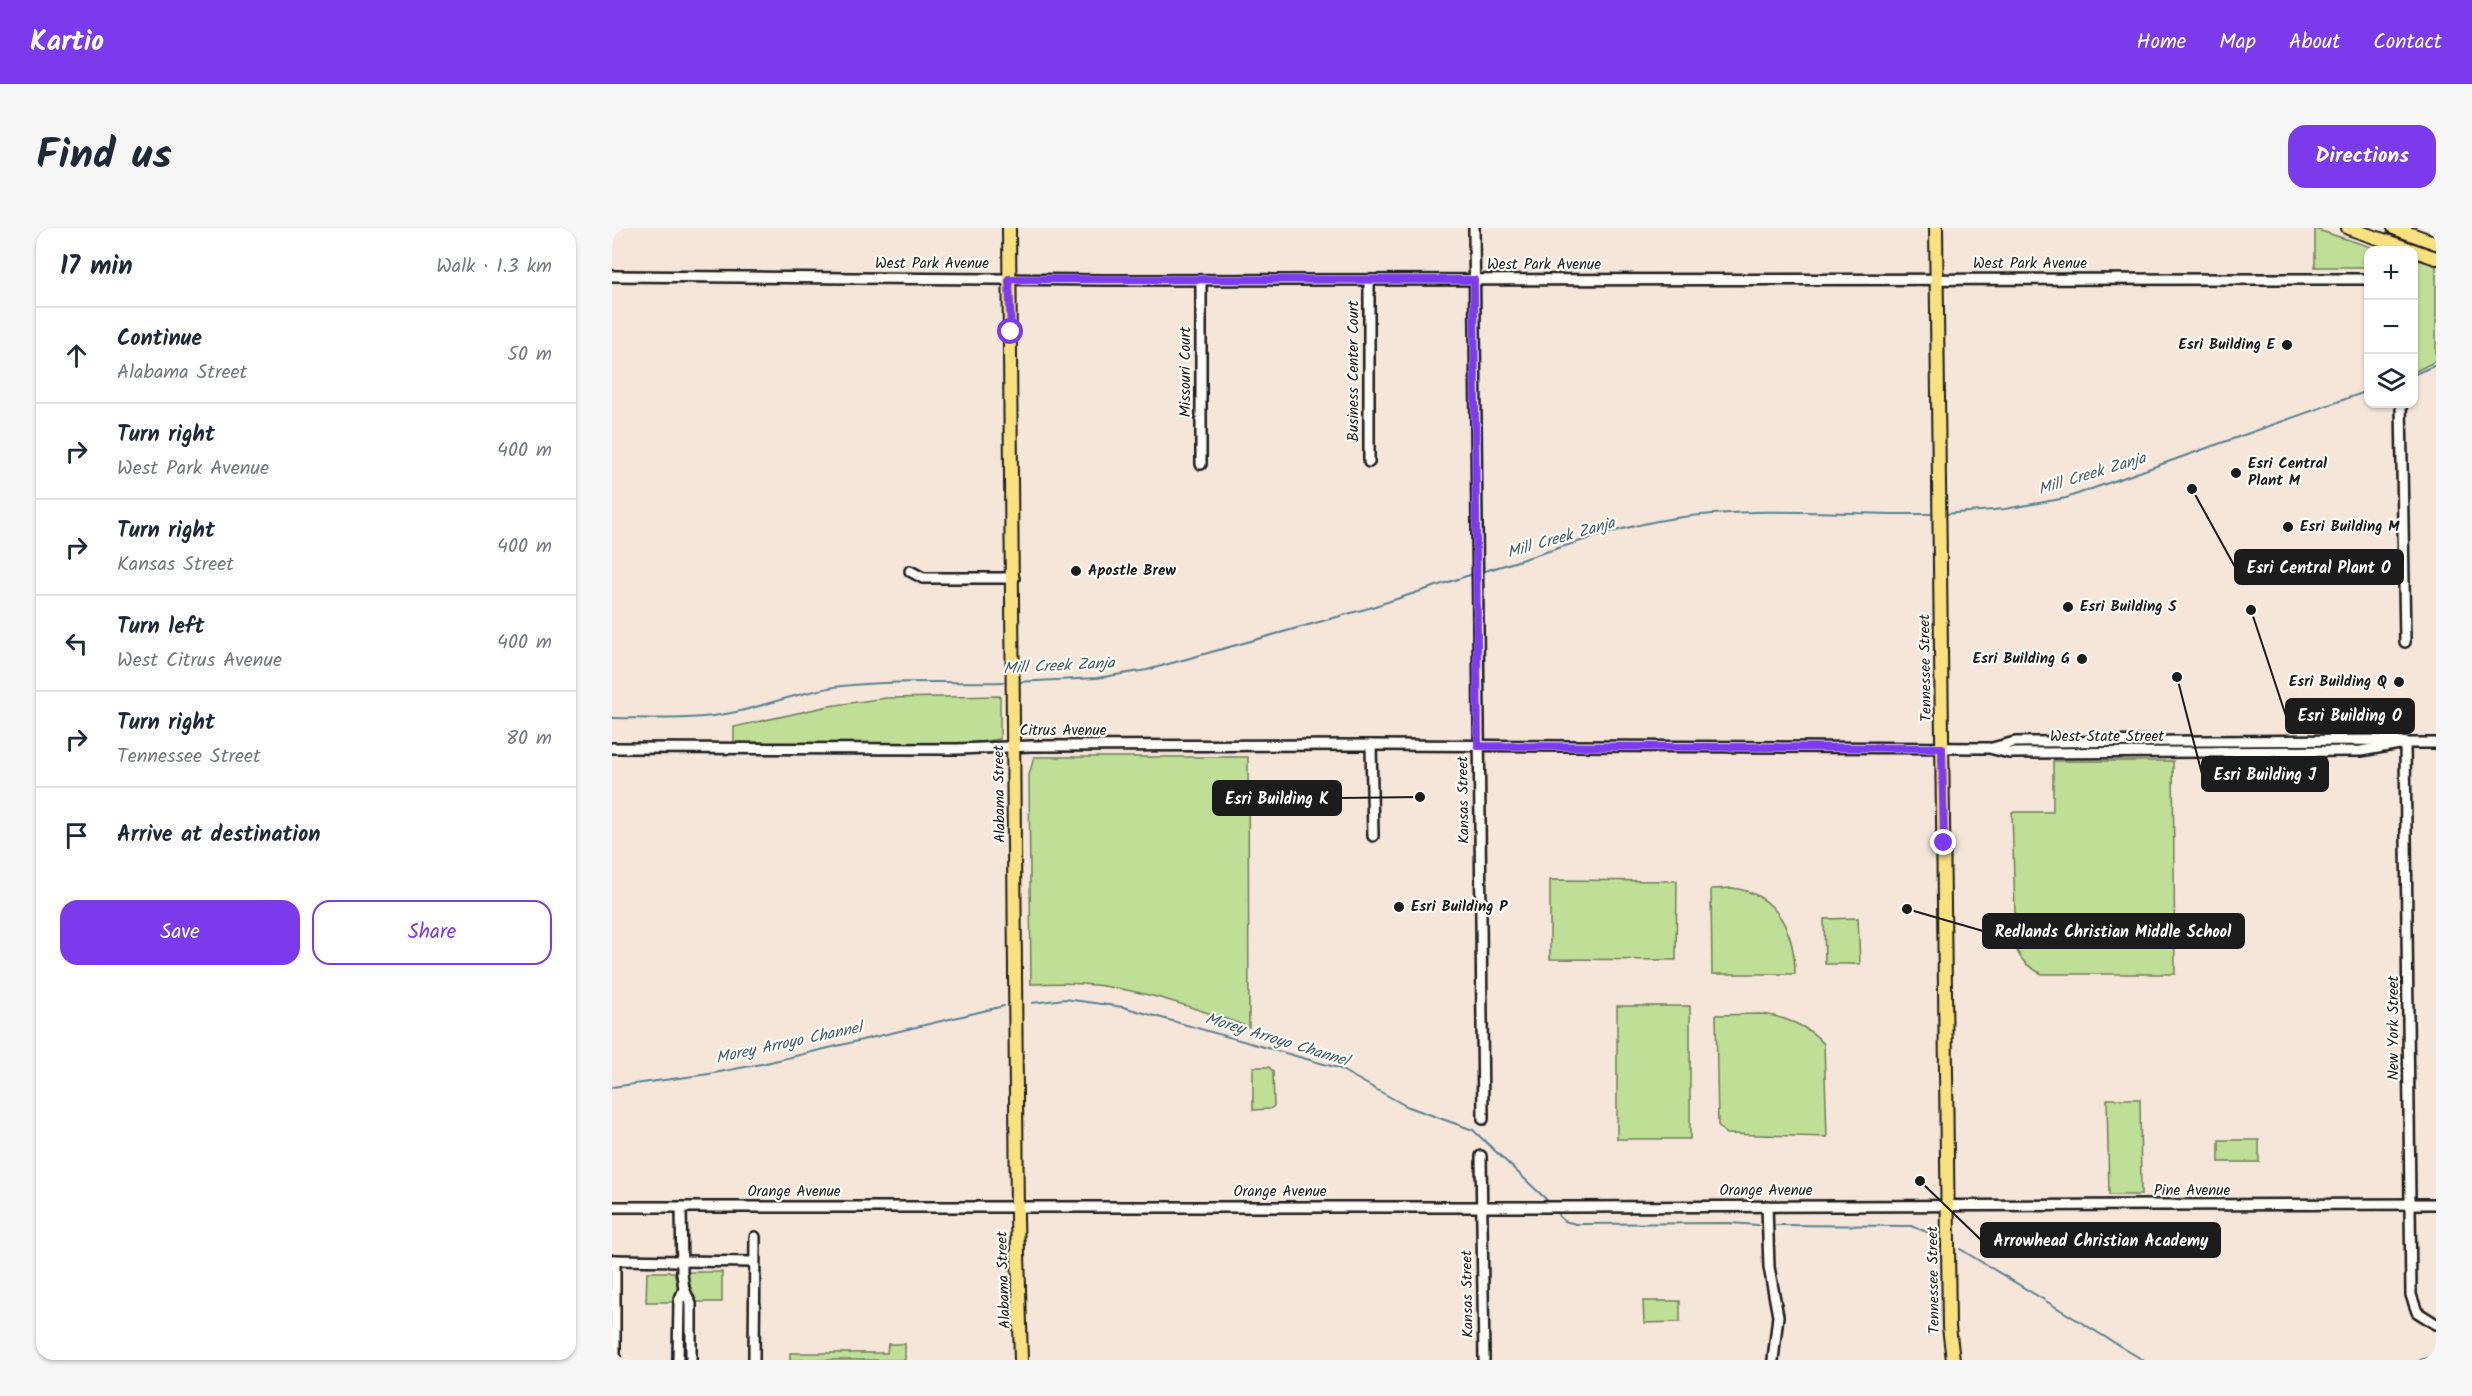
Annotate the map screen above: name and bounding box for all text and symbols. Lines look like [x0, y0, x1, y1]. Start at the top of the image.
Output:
text: Kartio [30, 20, 104, 65]
text: Home [2137, 26, 2186, 59]
text: Map [2219, 26, 2256, 59]
text: About [2289, 26, 2340, 59]
text: Contact [2373, 26, 2442, 59]
text: Find us [36, 123, 172, 190]
button: Directions [2288, 125, 2436, 188]
text: 17 min [60, 246, 133, 288]
map controls [2364, 246, 2418, 408]
button: + [2364, 246, 2418, 300]
text: Walk · 1.3 km [436, 251, 552, 283]
street label: West Park Avenue [875, 252, 989, 276]
street label: West Park Avenue [1973, 252, 2087, 276]
street label: West Park Avenue [1487, 253, 1601, 277]
street label: Business Center Court [1342, 300, 1366, 442]
button: − [2364, 300, 2418, 354]
route start [997, 318, 1023, 344]
text: Continue [117, 322, 202, 357]
street label: Missouri Court [1174, 327, 1198, 417]
place label: Esri Building E [2179, 333, 2276, 357]
marker: Esri Building E [2280, 338, 2294, 352]
icon: ahead [60, 339, 93, 372]
text: 50 m [507, 339, 552, 371]
button: layers [2364, 354, 2418, 408]
text: Alabama Street [117, 357, 247, 389]
text: Turn right [117, 418, 215, 453]
icon: right [60, 435, 93, 468]
text: 400 m [497, 435, 552, 467]
water label: Mill Creek Zanja [2035, 445, 2150, 502]
place label: Esri Central Plant M [2248, 452, 2327, 493]
text: West Park Avenue [117, 453, 269, 485]
marker: Esri Central Plant M [2229, 466, 2243, 480]
water label: Mill Creek Zanja [1504, 510, 1619, 565]
text: Turn right [117, 514, 215, 549]
place label: Esri Building M [2300, 515, 2400, 539]
marker: Esri Building M [2281, 520, 2295, 534]
icon: right [60, 531, 93, 564]
text: 400 m [497, 531, 552, 563]
text: Kansas Street [117, 549, 234, 581]
callout: Esri Central Plant O [2235, 550, 2403, 584]
text: Esri Central Plant O [2247, 556, 2391, 581]
place label: Apostle Brew [1088, 559, 1176, 583]
marker: Apostle Brew [1069, 564, 1083, 578]
place label: Esri Building S [2080, 595, 2177, 619]
marker: Esri Building S [2061, 600, 2075, 614]
text: Turn left [117, 610, 204, 645]
street label: Tennessee Street [1913, 614, 1939, 722]
icon: left [60, 627, 93, 660]
text: 400 m [497, 627, 552, 659]
text: West Citrus Avenue [117, 645, 282, 677]
place label: Esri Building G [1973, 647, 2070, 671]
water label: Mill Creek Zanja [1003, 651, 1117, 681]
marker: Esri Building G [2075, 652, 2089, 666]
place label: Esri Building Q [2289, 670, 2387, 694]
marker: Esri Building Q [2392, 675, 2406, 689]
callout: Esri Building O [2286, 699, 2414, 733]
text: Esri Building O [2298, 704, 2402, 729]
text: Turn right [117, 706, 215, 741]
street label: Citrus Avenue [1019, 719, 1107, 743]
icon: right [60, 723, 93, 756]
text: 80 m [506, 723, 552, 755]
street label: West State Street [2050, 725, 2164, 749]
text: Tennessee Street [117, 741, 261, 773]
street label: Alabama Street [987, 745, 1013, 843]
street label: Kansas Street [1451, 756, 1477, 844]
callout: Esri Building J [2202, 757, 2328, 791]
text: Esri Building J [2214, 763, 2317, 788]
callout: Esri Building K [1213, 781, 1341, 815]
text: Esri Building K [1225, 787, 1329, 812]
text: Arrive at destination [117, 818, 320, 853]
icon: arrive [60, 819, 93, 852]
route end [1930, 829, 1956, 855]
place label: Esri Building P [1411, 895, 1508, 919]
button: Save [60, 900, 300, 965]
button: Share [312, 900, 552, 965]
marker: Esri Building P [1392, 900, 1406, 914]
callout: Redlands Christian Middle School [1983, 914, 2244, 948]
text: Redlands Christian Middle School [1995, 920, 2232, 945]
street label: New York Street [2382, 976, 2406, 1080]
water label: Morey Arroyo Channel [1202, 1006, 1355, 1075]
water label: Morey Arroyo Channel [714, 1015, 867, 1071]
street label: Orange Avenue [1719, 1179, 1813, 1203]
street label: Pine Avenue [2154, 1179, 2231, 1203]
street label: Orange Avenue [747, 1180, 841, 1204]
street label: Orange Avenue [1233, 1180, 1327, 1204]
callout: Arrowhead Christian Academy [1981, 1223, 2220, 1257]
street label: Tennessee Street [1921, 1226, 1947, 1334]
text: Arrowhead Christian Academy [1994, 1229, 2209, 1254]
street label: Alabama Street [990, 1231, 1018, 1329]
street label: Kansas Street [1455, 1250, 1481, 1338]

